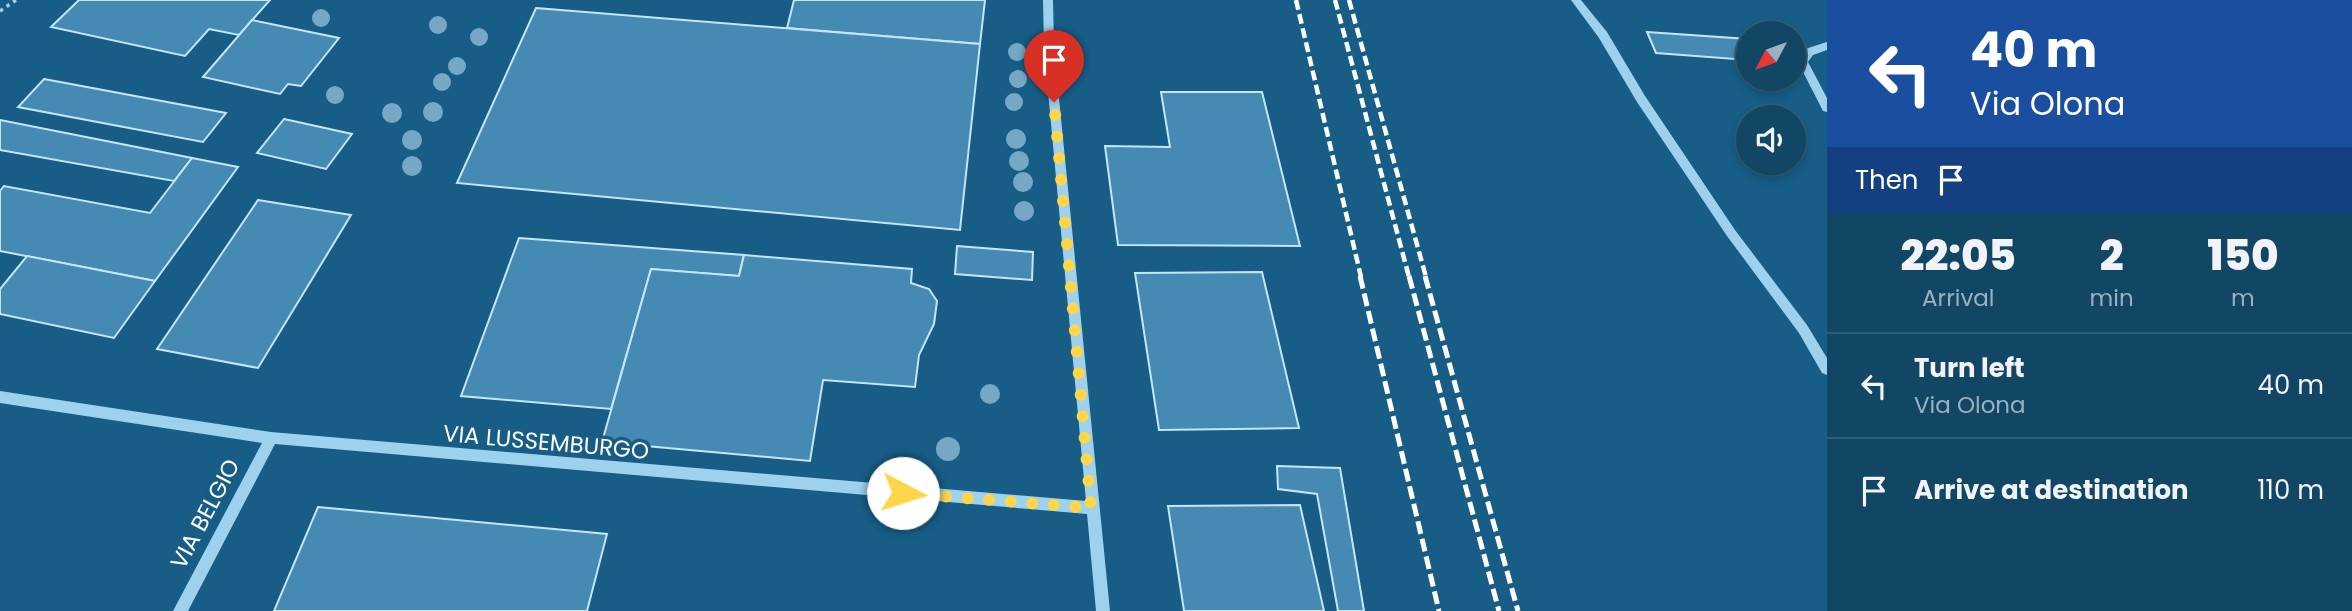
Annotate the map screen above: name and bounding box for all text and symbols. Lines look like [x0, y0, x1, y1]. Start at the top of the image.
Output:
text: 40 m [1970, 16, 2097, 84]
north arrow [1736, 21, 1806, 91]
map controls [1736, 21, 1806, 175]
icon: left [1855, 28, 1946, 119]
pin [1024, 30, 1084, 102]
icon: arrive [1035, 41, 1073, 79]
text: Via Olona [1970, 81, 2125, 126]
button: sound [1736, 105, 1806, 175]
icon: arrive [1932, 161, 1970, 199]
text: Then [1855, 162, 1918, 198]
text: 22:05 [1900, 226, 2016, 285]
text: 2 [2100, 226, 2124, 285]
text: 150 [2207, 226, 2278, 285]
text: Arrival [1922, 282, 1995, 314]
text: min [2090, 282, 2134, 314]
text: m [2231, 282, 2255, 314]
text: Turn left [1914, 350, 2025, 386]
icon: left [1855, 367, 1893, 405]
text: 40 m [2258, 367, 2324, 403]
text: Via Olona [1914, 389, 2026, 421]
street label: VIA LUSSEMBURGO [442, 417, 650, 467]
street label: VIA BELGIO [163, 453, 247, 575]
position arrow [866, 456, 940, 530]
icon: arrive [1855, 472, 1893, 510]
text: Arrive at destination [1914, 472, 2189, 508]
text: 110 m [2257, 472, 2324, 508]

